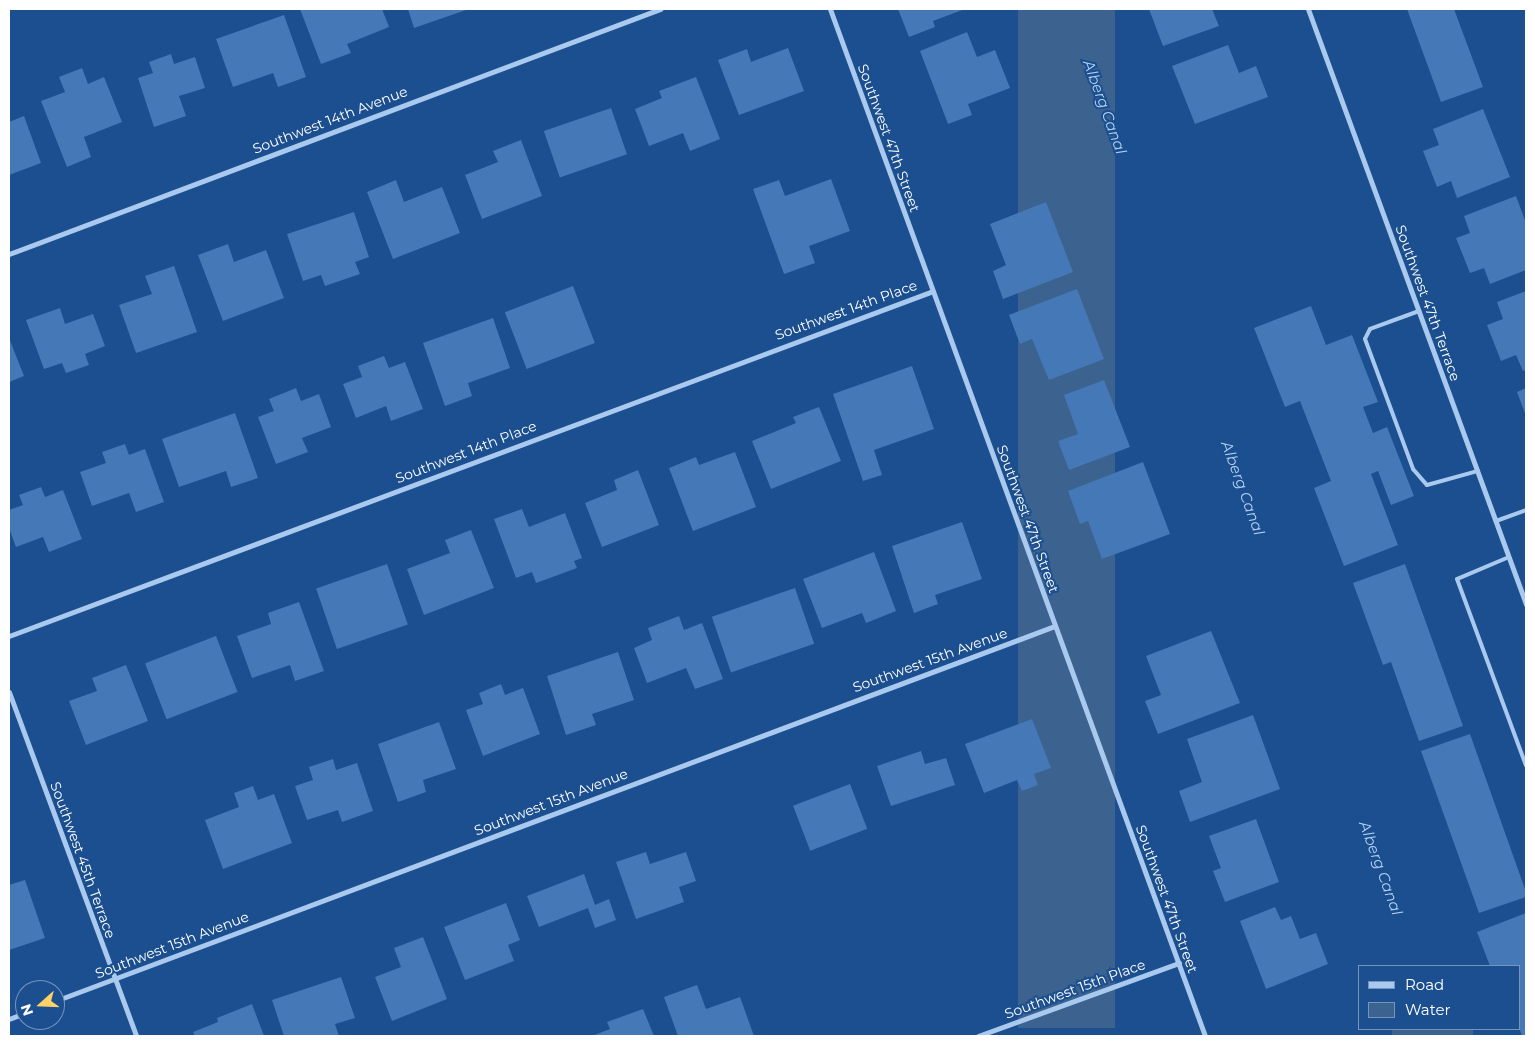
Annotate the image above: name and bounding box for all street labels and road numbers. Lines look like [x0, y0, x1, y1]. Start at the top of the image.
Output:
street label: Southwest 47th Street [854, 62, 924, 214]
street label: Southwest 14th Avenue [250, 83, 410, 157]
street label: Southwest 47th Terrace [1392, 223, 1464, 383]
street label: Southwest 14th Place [773, 276, 919, 344]
street label: Southwest 14th Place [393, 417, 539, 487]
street label: Southwest 47th Street [993, 443, 1063, 595]
street label: Southwest 15th Avenue [850, 624, 1010, 696]
street label: Southwest 15th Avenue [472, 765, 630, 839]
street label: Southwest 45th Terrace [47, 779, 119, 941]
street label: Southwest 47th Street [1132, 823, 1202, 975]
street label: Southwest 15th Avenue [93, 908, 251, 982]
street label: Southwest 15th Place [1002, 956, 1148, 1022]

